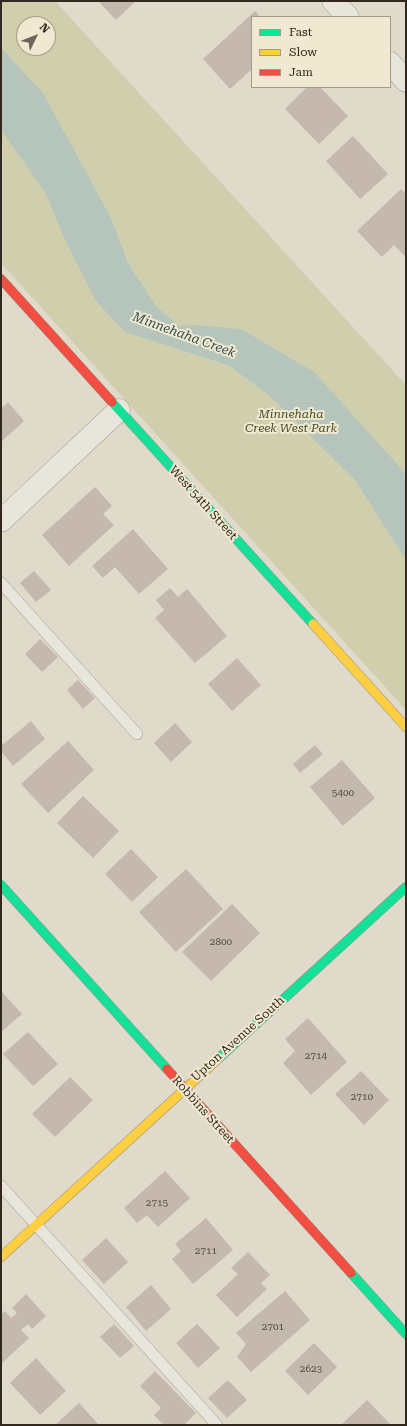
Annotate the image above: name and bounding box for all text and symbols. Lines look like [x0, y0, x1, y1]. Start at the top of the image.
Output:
north arrow [16, 16, 56, 56]
legend [251, 16, 391, 88]
text: N [37, 21, 52, 36]
text: Fast [289, 25, 312, 39]
text: Slow [289, 45, 317, 59]
text: Jam [289, 65, 313, 79]
water label: Minnehaha Creek [131, 309, 237, 361]
park label: Minnehaha Creek West Park [245, 407, 337, 435]
street label: West 54th Street [166, 463, 240, 543]
house number: 5400 [332, 787, 354, 799]
house number: 2800 [210, 936, 232, 948]
street label: Upton Avenue South [188, 993, 288, 1085]
house number: 2714 [305, 1050, 327, 1062]
street label: Robbins Street [169, 1073, 237, 1147]
house number: 2710 [351, 1091, 373, 1103]
house number: 2715 [146, 1197, 168, 1209]
house number: 2711 [195, 1245, 217, 1257]
house number: 2701 [262, 1321, 284, 1333]
house number: 2623 [300, 1363, 322, 1375]

